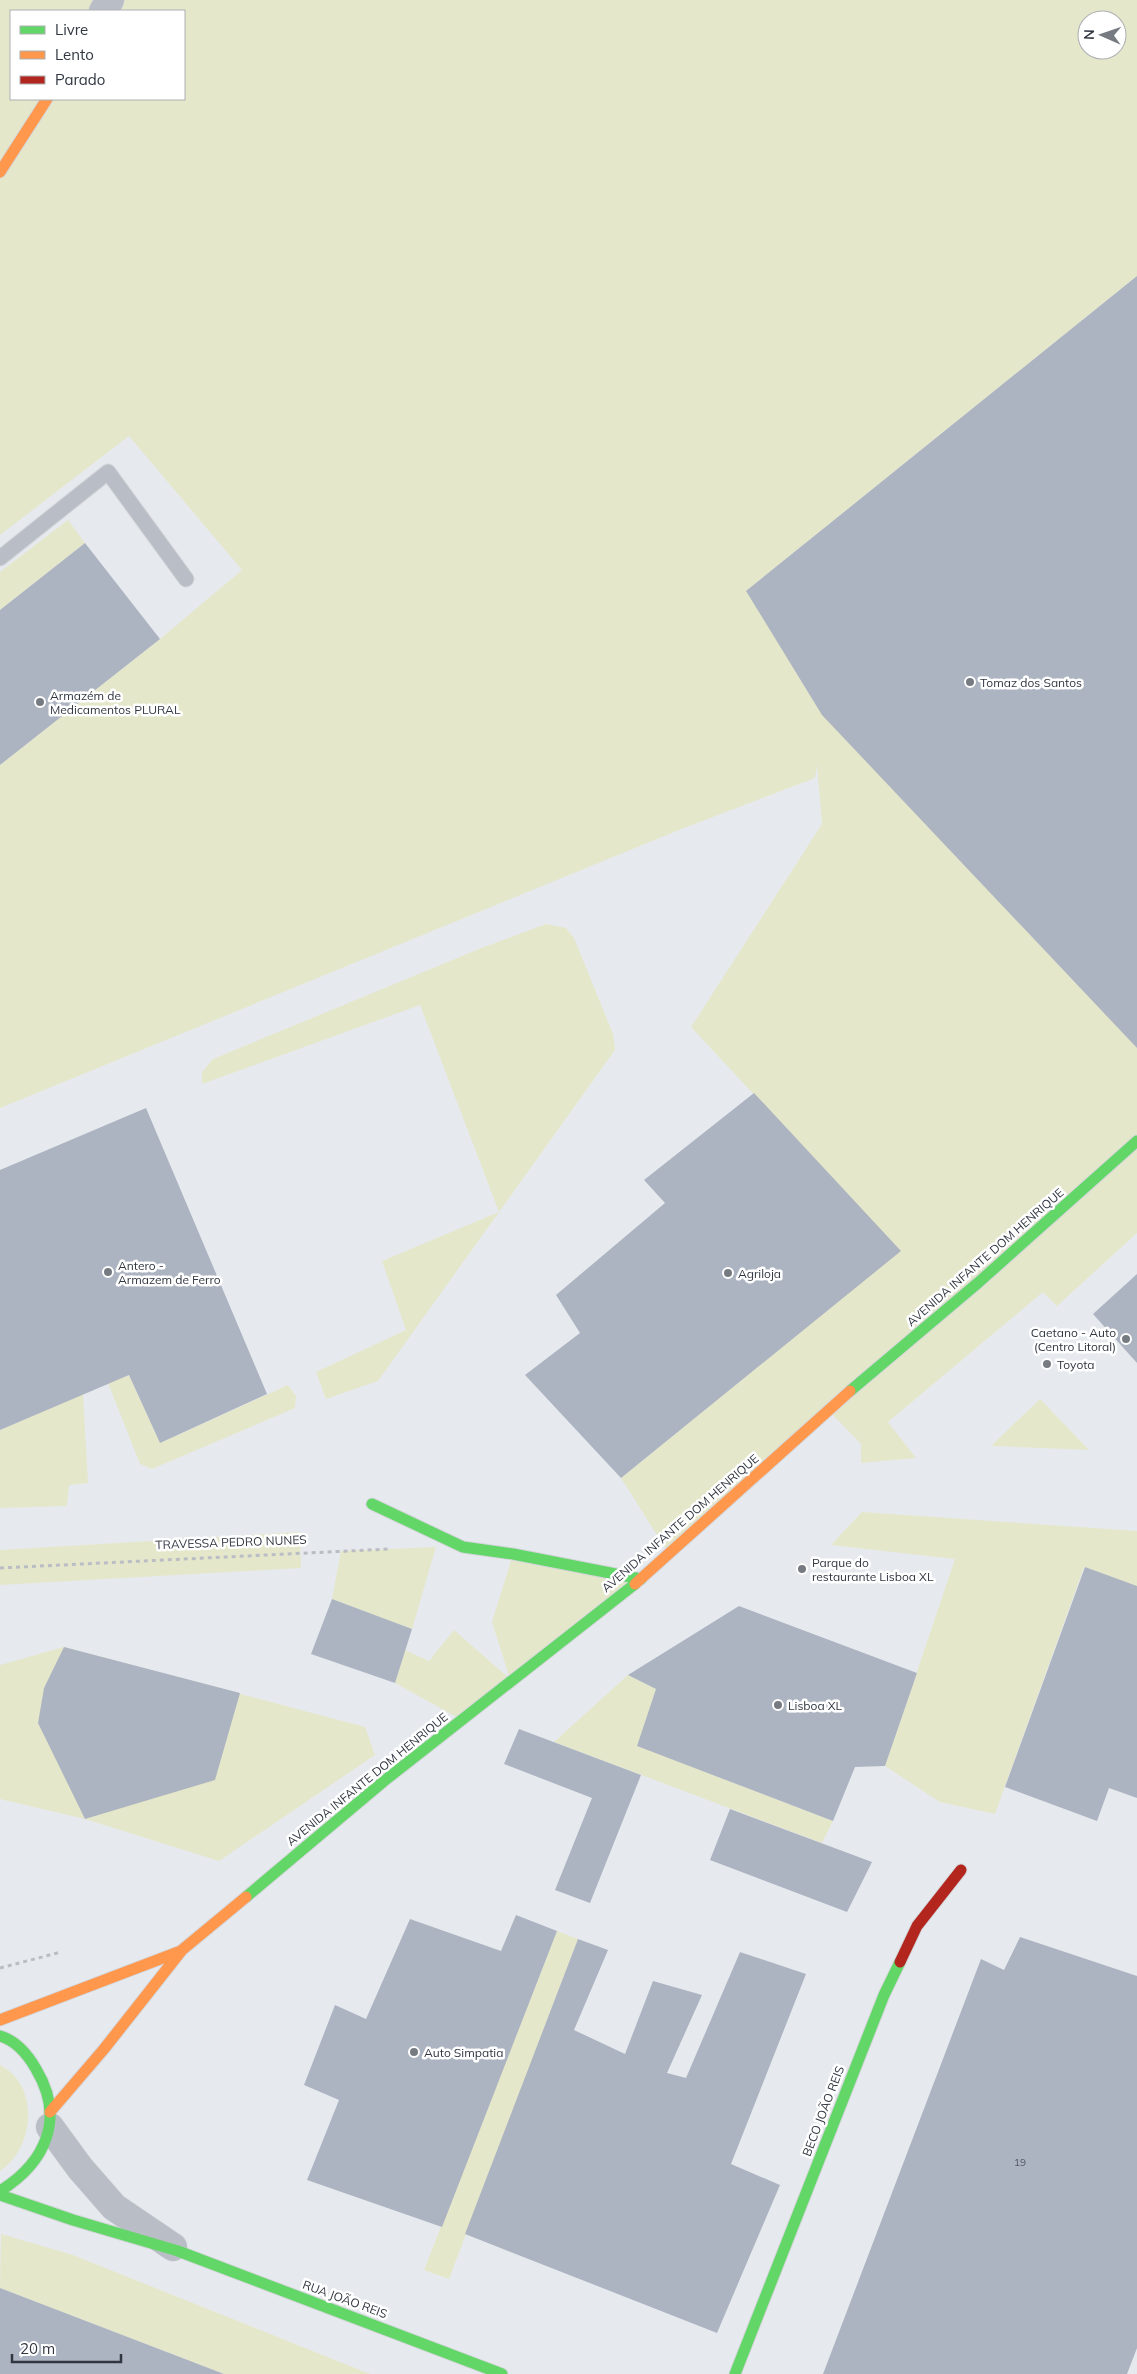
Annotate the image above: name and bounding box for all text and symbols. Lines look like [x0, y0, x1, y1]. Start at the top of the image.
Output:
legend [10, 10, 185, 100]
north arrow [1077, 10, 1127, 60]
text: Livre [55, 20, 88, 39]
text: N [1080, 29, 1098, 40]
text: Lento [55, 45, 94, 64]
text: Parado [55, 70, 105, 89]
place label: Tomaz dos Santos [980, 675, 1082, 690]
marker: Tomaz dos Santos [964, 676, 976, 688]
place label: Armazém de Medicamentos PLURAL [50, 688, 181, 717]
marker: Armazém de Medicamentos PLURAL [34, 696, 46, 708]
street label: AVENIDA INFANTE DOM HENRIQUE [903, 1185, 1067, 1329]
place label: Antero - Armazem de Ferro [118, 1258, 221, 1287]
marker: Antero - Armazem de Ferro [102, 1266, 114, 1278]
place label: Agriloja [738, 1266, 781, 1281]
marker: Agriloja [722, 1267, 734, 1279]
place label: Caetano - Auto (Centro Litoral) [1031, 1325, 1116, 1354]
marker: Caetano - Auto (Centro Litoral) [1120, 1333, 1132, 1345]
place label: Toyota [1057, 1357, 1095, 1372]
marker: Toyota [1041, 1358, 1053, 1370]
street label: AVENIDA INFANTE DOM HENRIQUE [598, 1451, 762, 1595]
street label: TRAVESSA PEDRO NUNES [155, 1532, 307, 1552]
place label: Parque do restaurante Lisboa XL [812, 1555, 934, 1584]
marker: Parque do restaurante Lisboa XL [796, 1563, 808, 1575]
place label: Lisboa XL [788, 1698, 843, 1713]
marker: Lisboa XL [772, 1699, 784, 1711]
street label: AVENIDA INFANTE DOM HENRIQUE [283, 1709, 451, 1849]
place label: Auto Simpatia [424, 2045, 503, 2060]
marker: Auto Simpatia [408, 2046, 420, 2058]
street label: BECO JOÃO REIS [799, 2064, 847, 2158]
house number: 19 [1014, 2156, 1026, 2169]
street label: RUA JOÃO REIS [301, 2277, 389, 2321]
scale bar [12, 2332, 121, 2364]
text: 20 m [20, 2339, 55, 2358]

